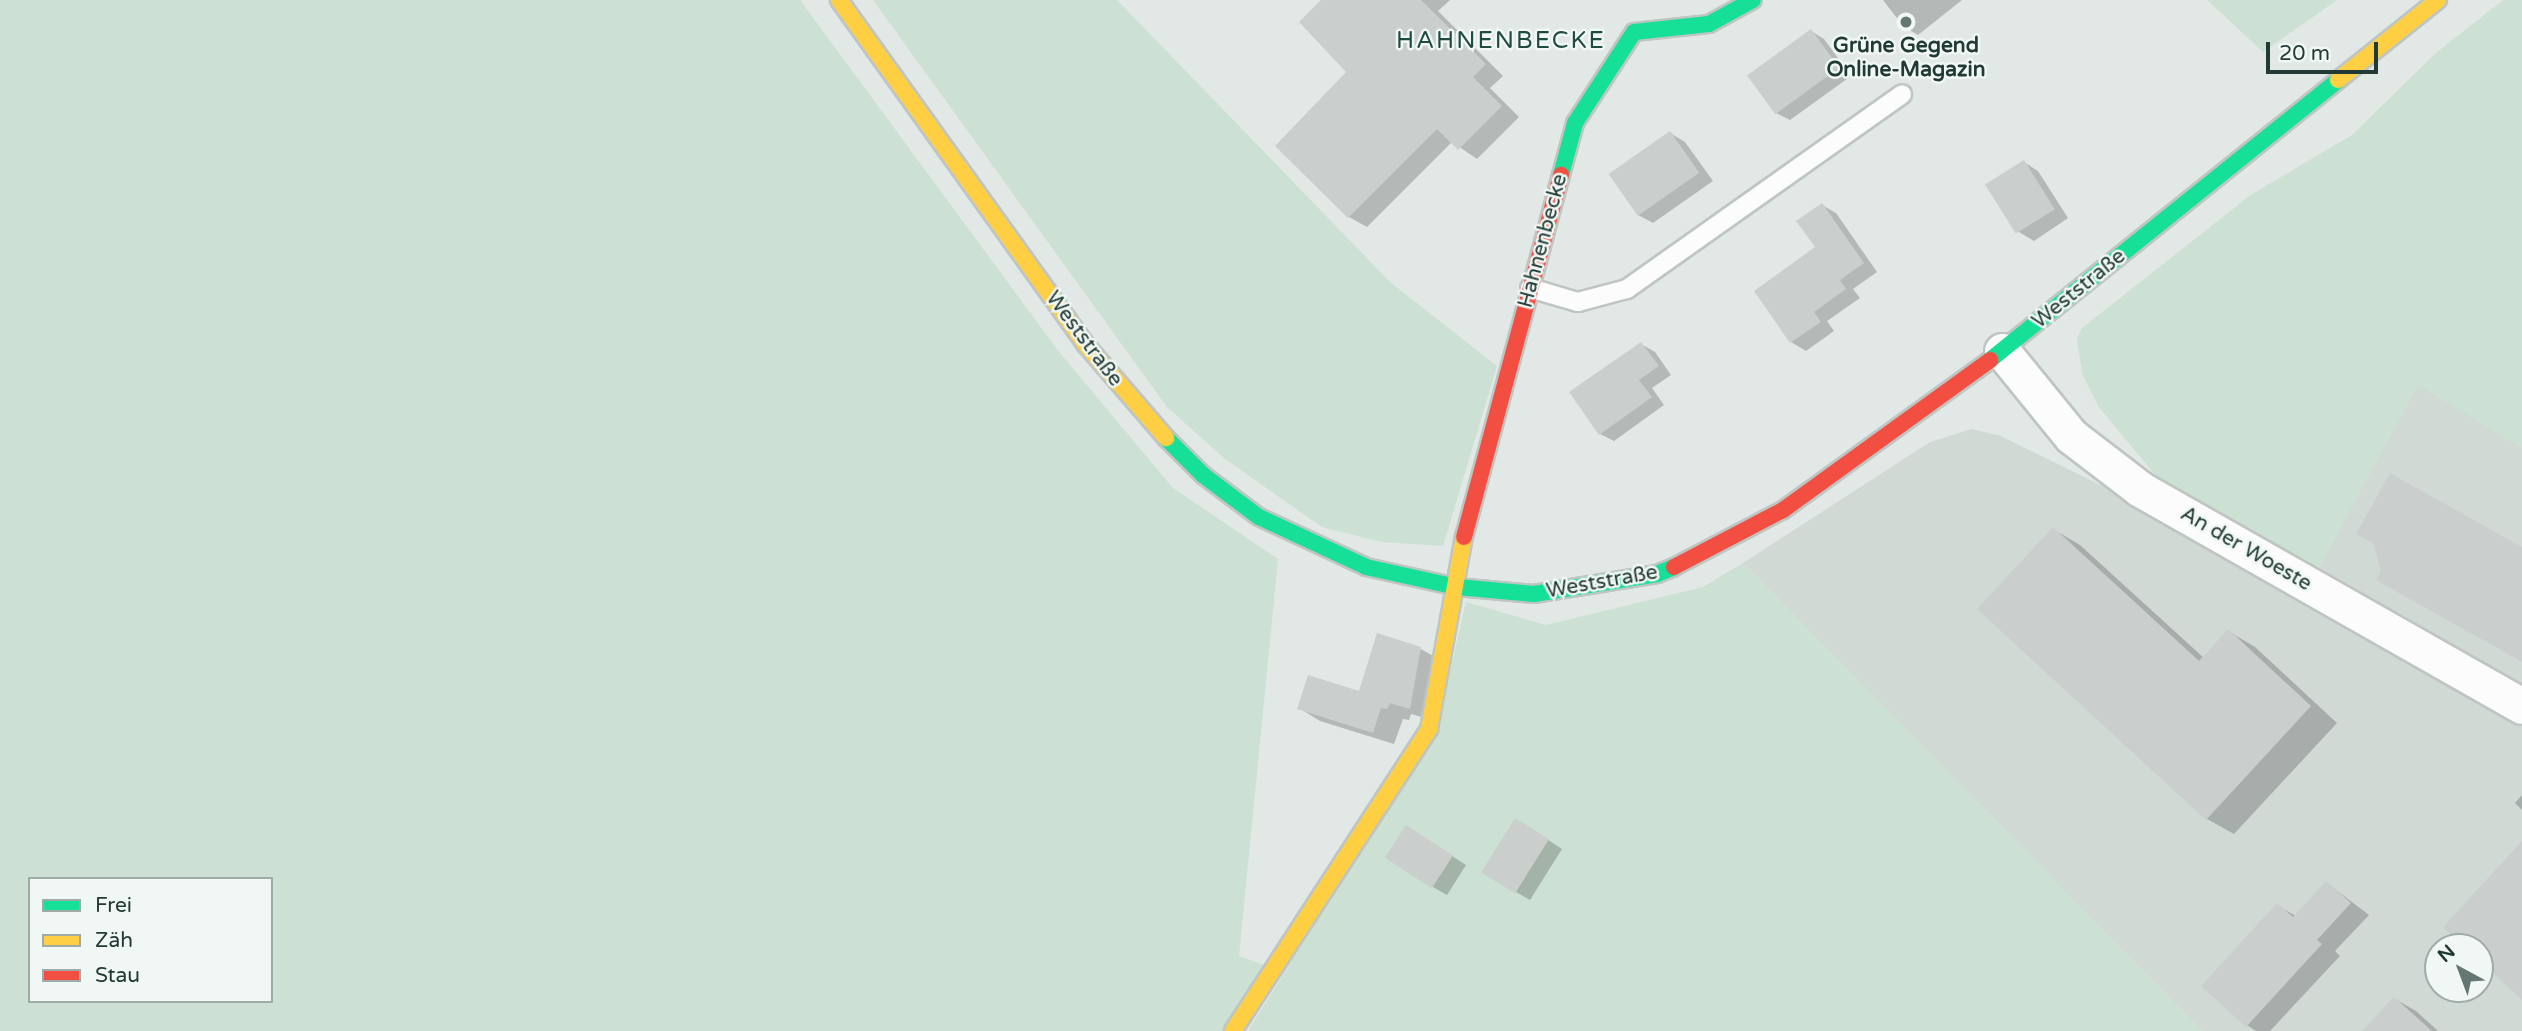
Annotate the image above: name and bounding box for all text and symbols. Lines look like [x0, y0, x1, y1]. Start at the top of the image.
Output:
marker: Grüne Gegend Online-Magazin [1898, 14, 1914, 30]
district label: HAHNENBECKE [1397, 27, 1605, 55]
scale bar [2270, 28, 2382, 72]
place label: Grüne Gegend Online-Magazin [1827, 33, 1985, 83]
text: 20 m [2279, 41, 2330, 66]
street label: Hahnenbecke [1513, 171, 1573, 311]
street label: Weststraße [2027, 244, 2131, 334]
street label: Weststraße [1040, 286, 1128, 392]
street label: An der Woeste [2176, 501, 2316, 597]
street label: Weststraße [1544, 560, 1660, 604]
legend [28, 877, 273, 1003]
text: Frei [95, 893, 132, 918]
text: Zäh [95, 928, 133, 953]
north arrow [2424, 933, 2494, 1003]
text: N [2434, 940, 2460, 967]
text: Stau [95, 963, 140, 988]

